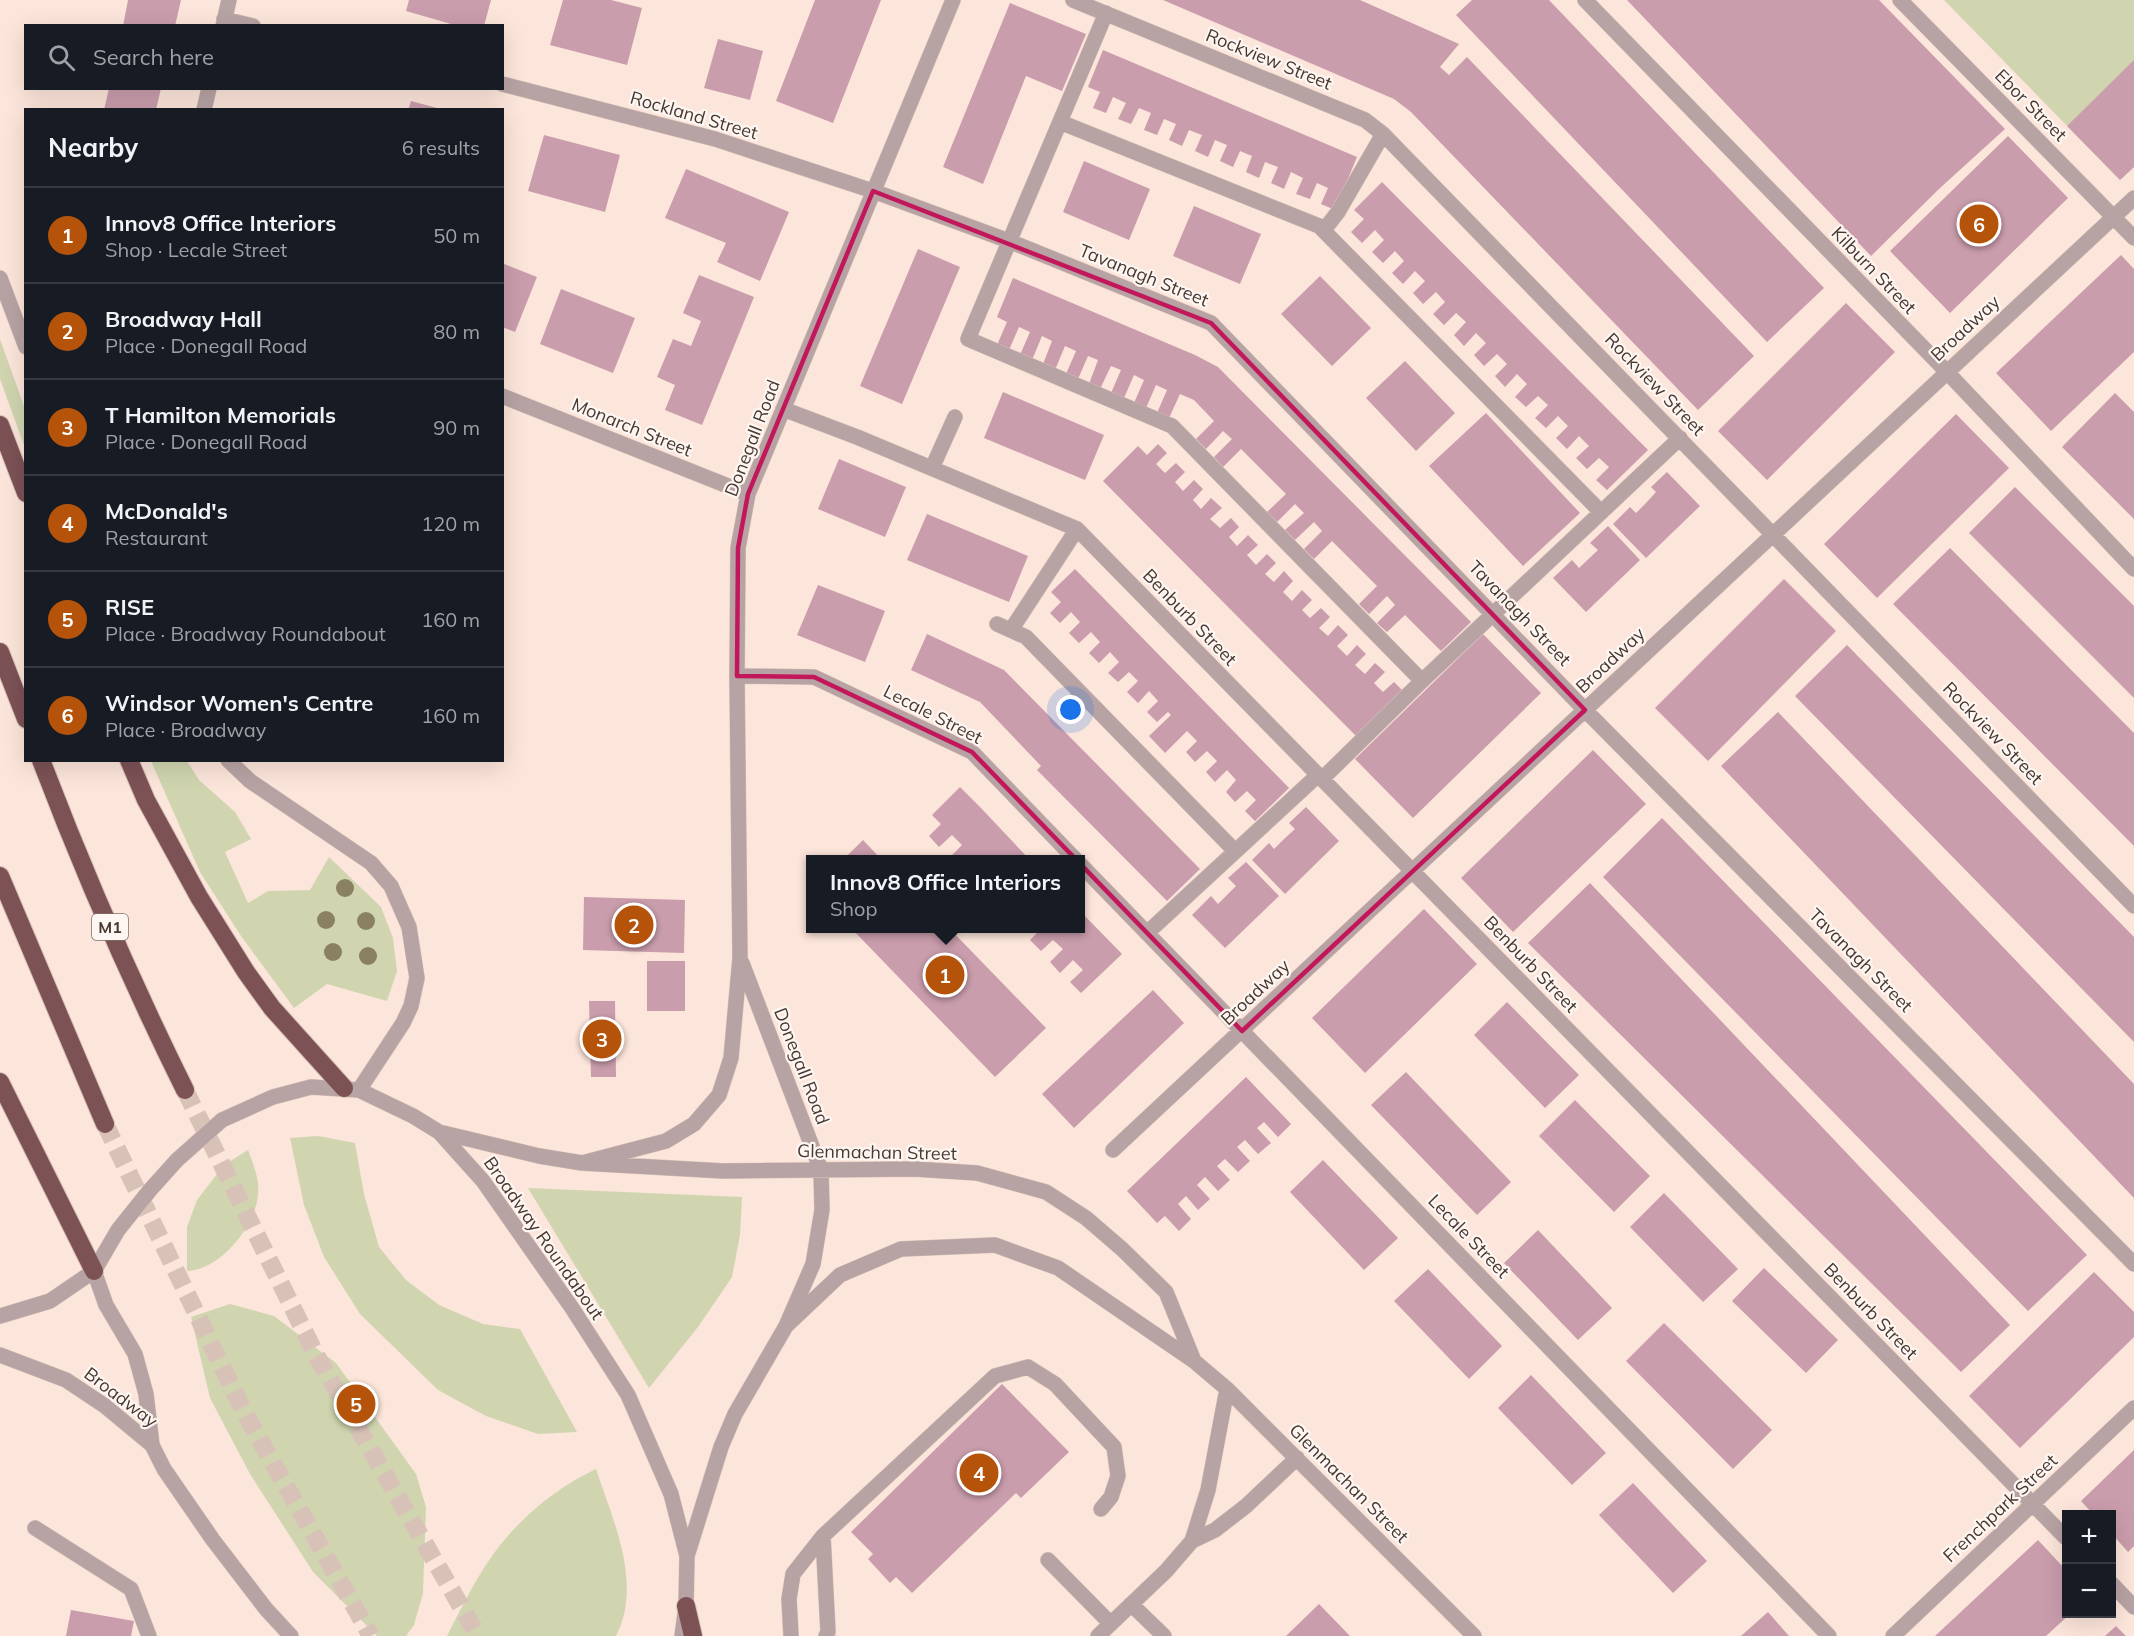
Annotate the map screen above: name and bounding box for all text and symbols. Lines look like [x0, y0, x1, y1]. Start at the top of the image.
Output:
street label: Rockview Street [1203, 23, 1335, 95]
search box [24, 24, 504, 90]
icon: search [45, 41, 78, 74]
text: Search here [93, 43, 214, 71]
street label: Ebor Street [1990, 64, 2072, 146]
street label: Rockland Street [628, 86, 760, 144]
text: Nearby [48, 131, 138, 164]
text: 6 results [402, 135, 480, 160]
pin: 6 [1960, 202, 1998, 246]
text: Innov8 Office Interiors [105, 209, 336, 237]
street label: Kilburn Street [1827, 221, 1921, 319]
text: 1 [62, 223, 74, 248]
text: 50 m [433, 223, 480, 248]
text: Shop · Lecale Street [105, 237, 287, 262]
street label: Tavanagh Street [1076, 239, 1212, 311]
street label: Broadway [1926, 290, 2005, 366]
text: Broadway Hall [105, 305, 262, 333]
text: 2 [62, 319, 74, 344]
text: 80 m [433, 319, 480, 344]
street label: Rockview Street [1600, 328, 1710, 440]
text: Place · Donegall Road [105, 333, 307, 358]
street label: Donegall Road [719, 376, 785, 500]
street label: Monarch Street [569, 392, 695, 462]
text: T Hamilton Memorials [105, 401, 336, 429]
text: 3 [62, 415, 74, 440]
text: 90 m [433, 415, 480, 440]
text: Place · Donegall Road [105, 429, 307, 454]
text: McDonald's [105, 497, 228, 525]
text: 4 [62, 511, 74, 536]
text: 120 m [421, 511, 480, 536]
text: Restaurant [105, 525, 208, 550]
street label: Tavanagh Street [1464, 556, 1576, 670]
street label: Benburb Street [1138, 564, 1242, 670]
text: RISE [105, 593, 154, 621]
text: 5 [62, 607, 74, 632]
text: 160 m [421, 607, 480, 632]
text: Place · Broadway Roundabout [105, 621, 386, 646]
street label: Broadway [1571, 622, 1650, 698]
street label: Rockview Street [1938, 677, 2048, 789]
street label: Lecale Street [880, 679, 986, 749]
text: Windsor Women's Centre [105, 689, 373, 717]
your location [1056, 695, 1085, 724]
text: 6 [62, 703, 74, 728]
text: 160 m [421, 703, 480, 728]
text: Place · Broadway [105, 717, 266, 742]
popup [806, 855, 1085, 933]
text: Innov8 Office Interiors [830, 868, 1061, 896]
text: Shop [830, 896, 878, 921]
pin: 2 [614, 902, 654, 948]
street label: Tavanagh Street [1804, 903, 1918, 1017]
street label: Benburb Street [1479, 911, 1583, 1017]
road number: M1 [92, 914, 128, 940]
pin: 1 [926, 952, 964, 998]
street label: Broadway [1216, 954, 1295, 1030]
street label: Donegall Road [769, 1004, 835, 1128]
pin: 3 [582, 1016, 622, 1062]
street label: Glenmachan Street [797, 1139, 957, 1165]
street label: Broadway Roundabout [479, 1152, 609, 1324]
street label: Lecale Street [1423, 1189, 1515, 1283]
street label: Benburb Street [1819, 1258, 1923, 1364]
street label: Broadway [80, 1362, 163, 1432]
pin: 5 [336, 1382, 376, 1426]
street label: Glenmachan Street [1284, 1418, 1414, 1548]
street label: Frenchpark Street [1938, 1449, 2062, 1567]
pin: 4 [960, 1450, 998, 1496]
map controls [2062, 1510, 2116, 1618]
button: + [2062, 1510, 2116, 1564]
button: − [2062, 1564, 2116, 1618]

